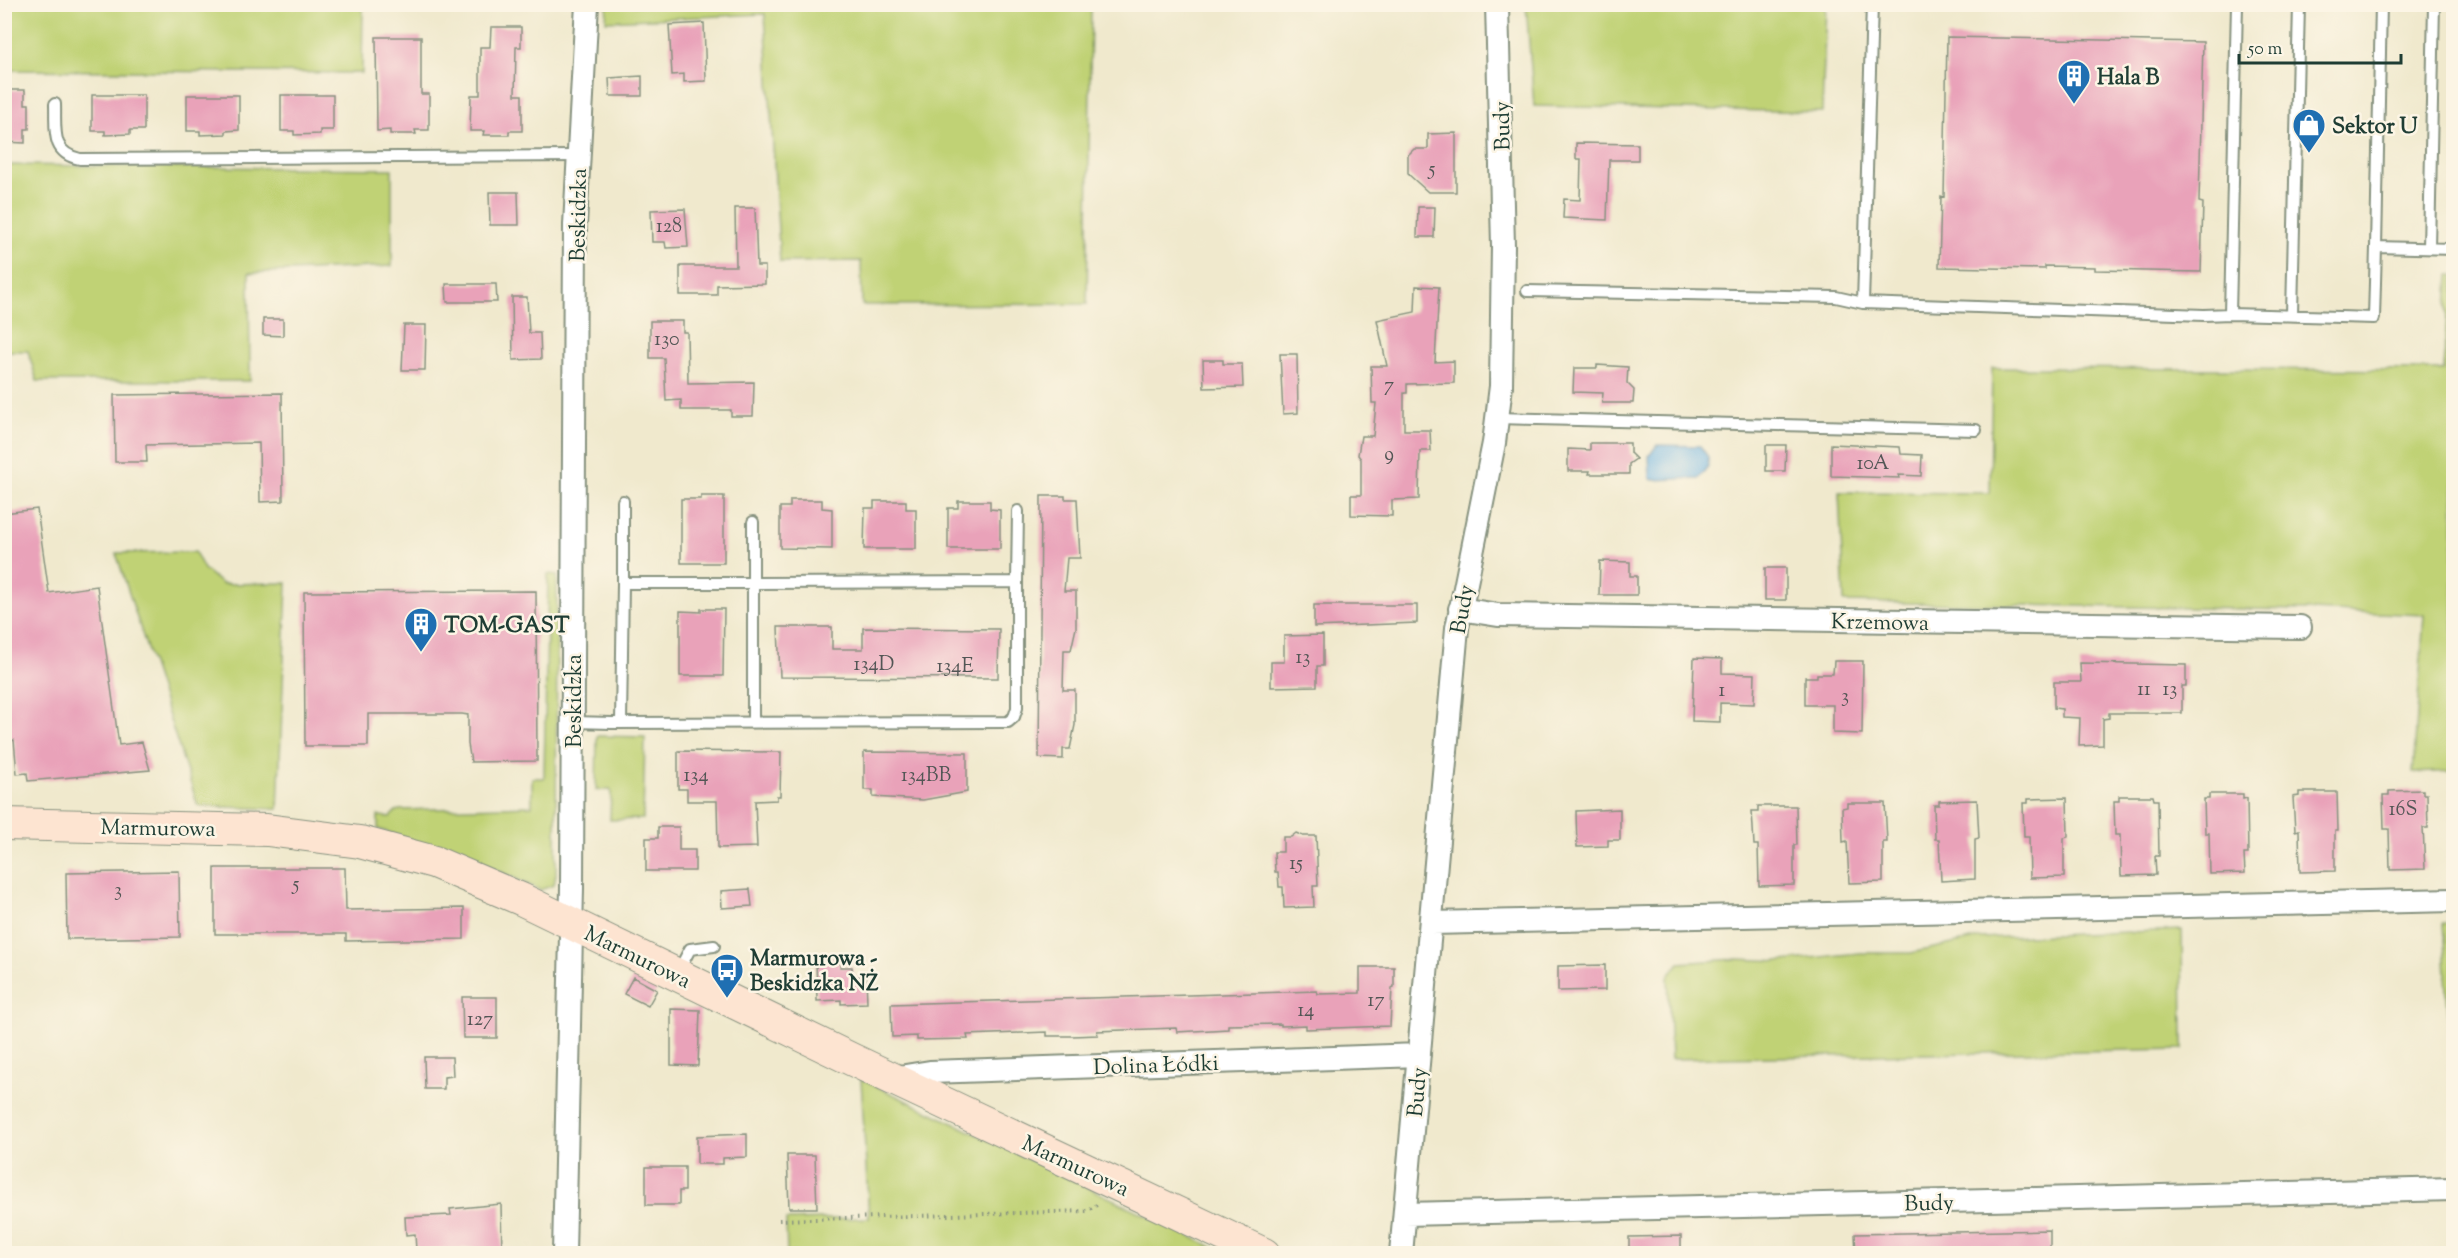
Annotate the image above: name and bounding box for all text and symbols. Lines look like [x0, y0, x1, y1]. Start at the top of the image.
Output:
scale bar [2239, 27, 2401, 65]
text: 50 m [2247, 37, 2283, 63]
building icon: Hala B [2056, 58, 2092, 105]
place label: Hala B [2097, 63, 2160, 95]
street label: Budy [1488, 101, 1520, 151]
shop icon: Sektor U [2291, 107, 2327, 154]
place label: Sektor U [2332, 112, 2418, 144]
house number: 5 [1428, 156, 1436, 185]
street label: Beskidzka [563, 168, 597, 262]
house number: 128 [656, 213, 682, 242]
house number: 130 [654, 326, 680, 355]
house number: 7 [1384, 372, 1394, 401]
house number: 9 [1384, 441, 1394, 470]
house number: 10A [1857, 450, 1889, 479]
street label: Budy [1444, 582, 1484, 637]
building icon: TOM-GAST [403, 606, 439, 653]
street label: Krzemowa [1831, 607, 1929, 641]
place label: TOM-GAST [444, 611, 570, 643]
house number: 13 [1296, 644, 1310, 673]
house number: 134D [854, 651, 894, 680]
house number: 134E [936, 653, 974, 682]
street label: Beskidzka [560, 654, 592, 748]
house number: 11 [2137, 676, 2151, 705]
house number: 13 [2163, 676, 2177, 705]
house number: 1 [1719, 677, 1726, 706]
house number: 3 [1841, 683, 1849, 712]
house number: 134 [684, 762, 708, 791]
house number: 134BB [901, 762, 951, 791]
house number: 16S [2389, 796, 2417, 825]
street label: Marmurowa [100, 813, 216, 847]
house number: 15 [1289, 850, 1303, 879]
house number: 5 [292, 871, 300, 900]
house number: 3 [114, 877, 122, 906]
street label: Marmurowa [578, 919, 695, 998]
place label: Marmurowa - Beskidzka NŻ [750, 944, 879, 1001]
bus stop icon: Marmurowa - Beskidzka NŻ [709, 952, 745, 999]
house number: 17 [1368, 987, 1384, 1016]
house number: 14 [1298, 997, 1314, 1026]
house number: 127 [467, 1006, 493, 1035]
street label: Dolina Łódki [1093, 1049, 1220, 1085]
street label: Budy [1401, 1066, 1437, 1118]
street label: Marmurowa [1016, 1129, 1134, 1207]
street label: Budy [1904, 1189, 1954, 1221]

